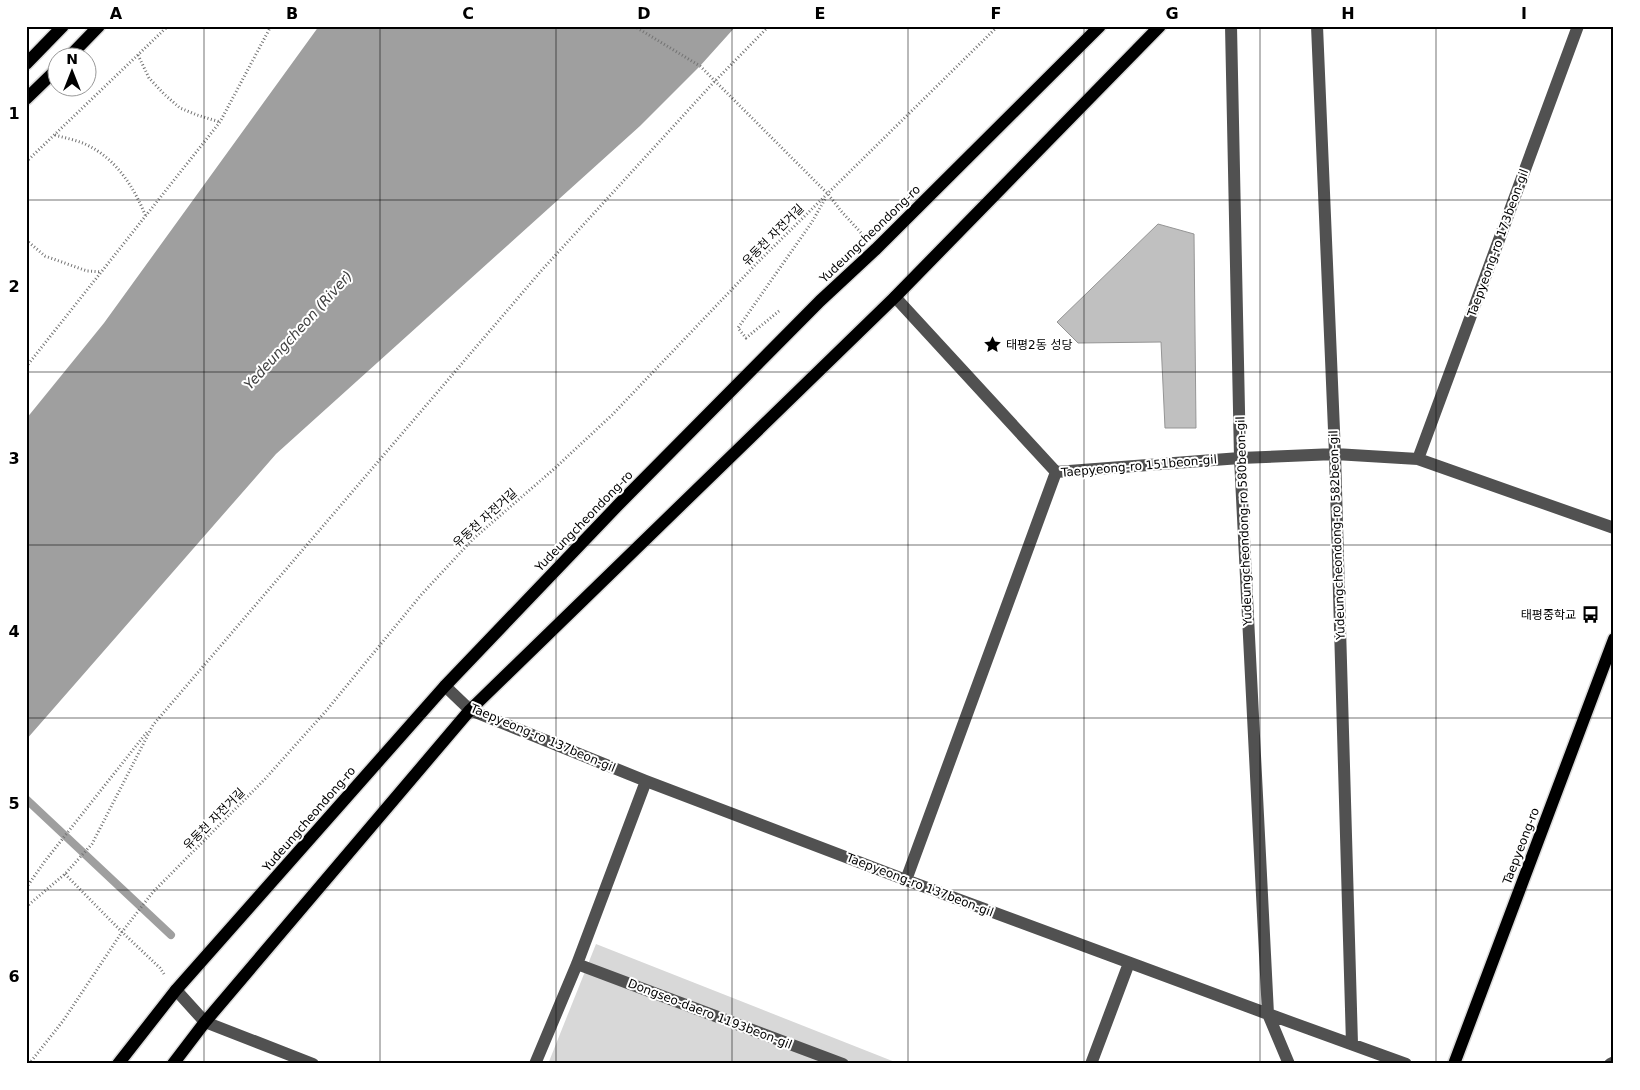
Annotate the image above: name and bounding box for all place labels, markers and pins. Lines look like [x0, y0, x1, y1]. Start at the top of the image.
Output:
place icon: 태평2동 성당 [982, 335, 1002, 355]
place label: 태평2동 성당 [1006, 338, 1073, 352]
bus stop icon: 태평중학교 [1580, 605, 1600, 625]
place label: 태평중학교 [1521, 608, 1576, 622]

